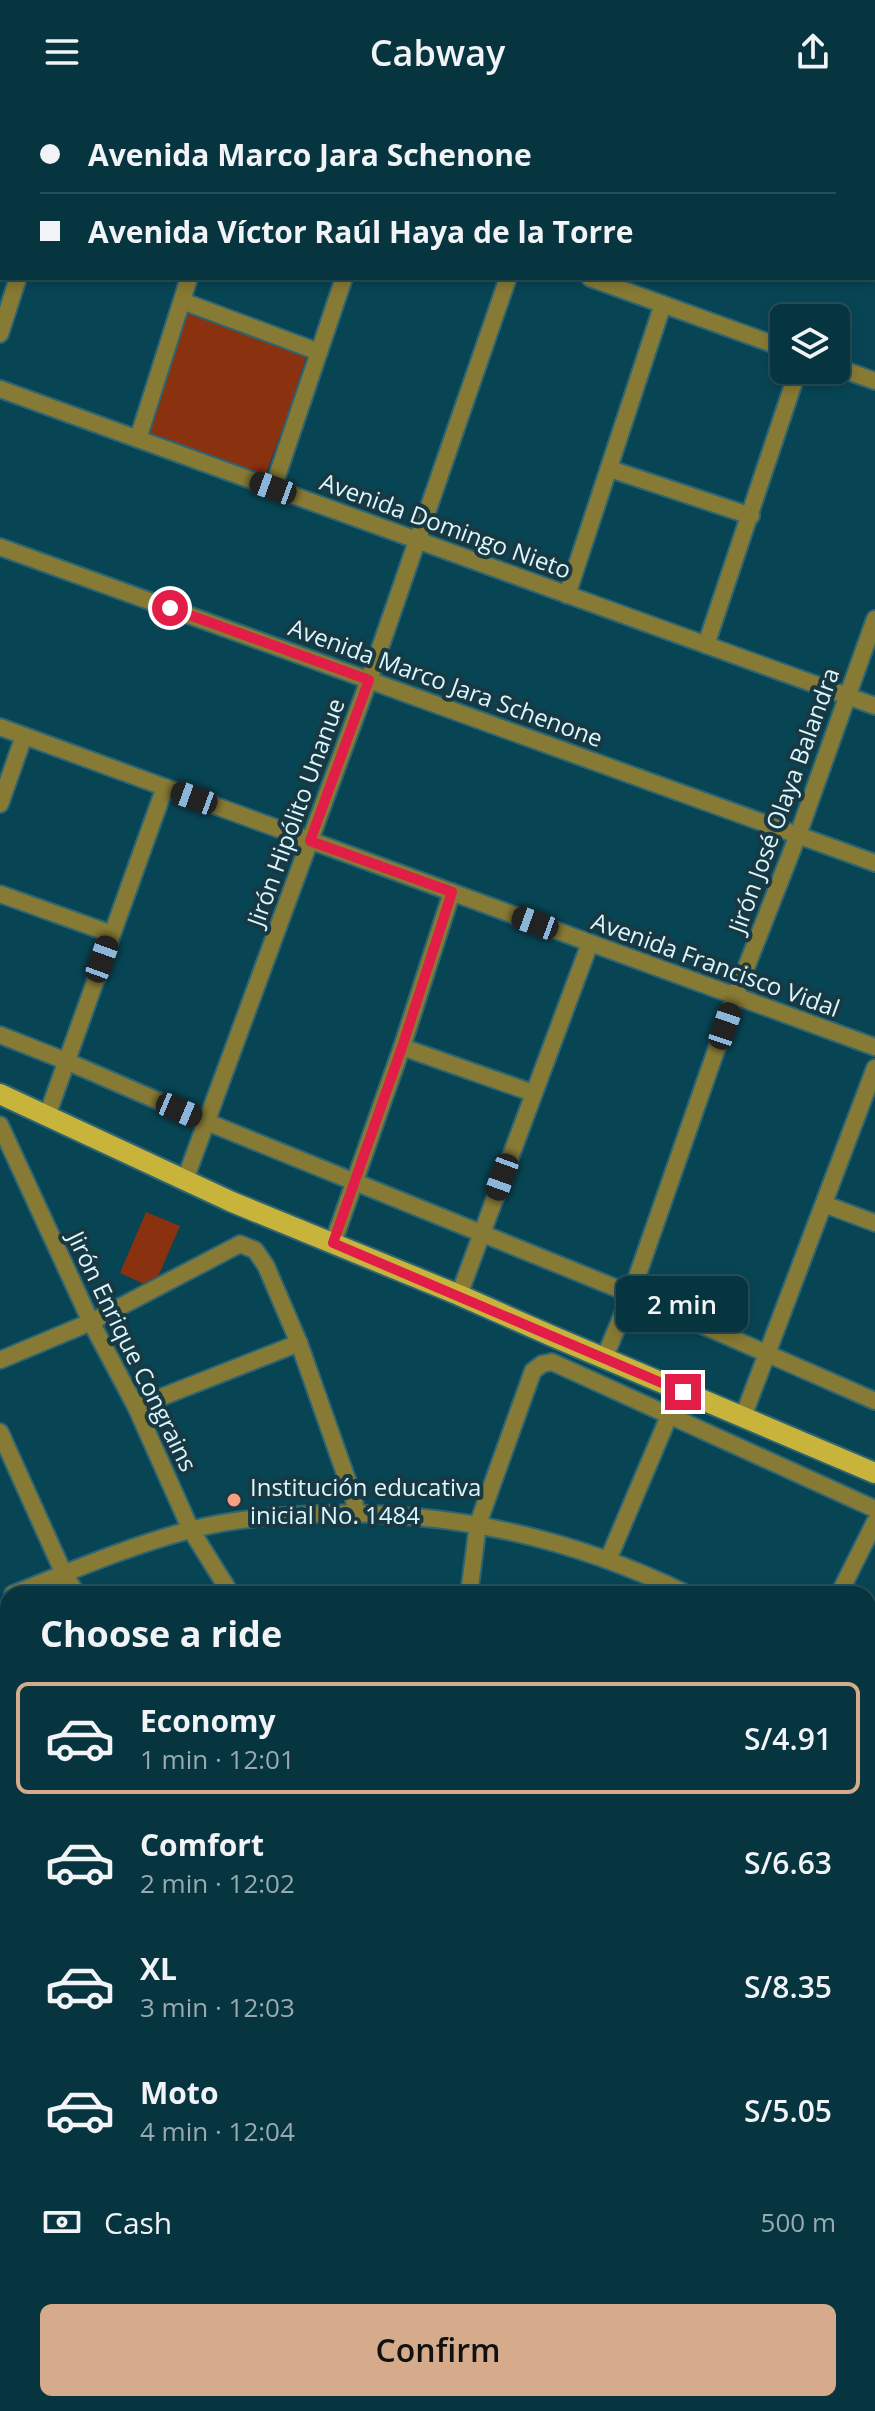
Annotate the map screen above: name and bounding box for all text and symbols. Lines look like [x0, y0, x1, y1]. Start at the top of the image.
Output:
text: Cabway [370, 28, 505, 77]
icon: menu [40, 30, 84, 74]
icon: share [791, 30, 835, 74]
text: Avenida Marco Jara Schenone [88, 134, 532, 175]
text: Avenida Víctor Raúl Haya de la Torre [88, 211, 633, 252]
map controls [770, 304, 850, 384]
button: layers [770, 304, 850, 384]
street label: Avenida Domingo Nieto [316, 464, 576, 586]
car [246, 469, 300, 507]
route start [152, 590, 188, 626]
street label: Avenida Marco Jara Schenone [284, 610, 608, 754]
street label: Jirón José Olaya Balandra [719, 663, 846, 939]
street label: Jirón Hipólito Unanue [238, 693, 352, 932]
car [167, 779, 221, 817]
car [508, 904, 562, 942]
street label: Avenida Francisco Vidal [587, 904, 845, 1024]
car [83, 932, 121, 986]
car [706, 999, 744, 1053]
car [152, 1090, 206, 1130]
car [483, 1150, 521, 1204]
street label: Jirón Enrique Congrains [60, 1224, 206, 1477]
callout: 2 min [617, 1276, 749, 1332]
text: 2 min [647, 1286, 717, 1322]
route end [665, 1374, 701, 1410]
place label: Institución educativa inicial No. 1484 [250, 1470, 481, 1531]
marker: Institución educativa inicial No. 1484 [225, 1491, 243, 1509]
text: Choose a ride [40, 1609, 282, 1658]
text: Economy [140, 1700, 276, 1741]
icon: car [44, 1702, 116, 1774]
text: S/4.91 [744, 1718, 832, 1759]
text: 1 min · 12:01 [140, 1741, 295, 1777]
text: Comfort [140, 1824, 264, 1865]
icon: car [44, 1826, 116, 1898]
text: S/6.63 [744, 1842, 832, 1883]
text: 2 min · 12:02 [140, 1865, 295, 1901]
text: XL [140, 1948, 177, 1989]
icon: car [44, 1950, 116, 2022]
text: S/8.35 [744, 1966, 832, 2007]
text: 3 min · 12:03 [140, 1989, 295, 2025]
text: Moto [140, 2072, 218, 2113]
icon: car [44, 2074, 116, 2146]
text: S/5.05 [744, 2090, 832, 2131]
text: 4 min · 12:04 [140, 2113, 295, 2149]
icon: cash [40, 2200, 84, 2244]
text: Cash [104, 2202, 172, 2243]
text: 500 m [761, 2204, 836, 2240]
button: Confirm [40, 2304, 836, 2396]

